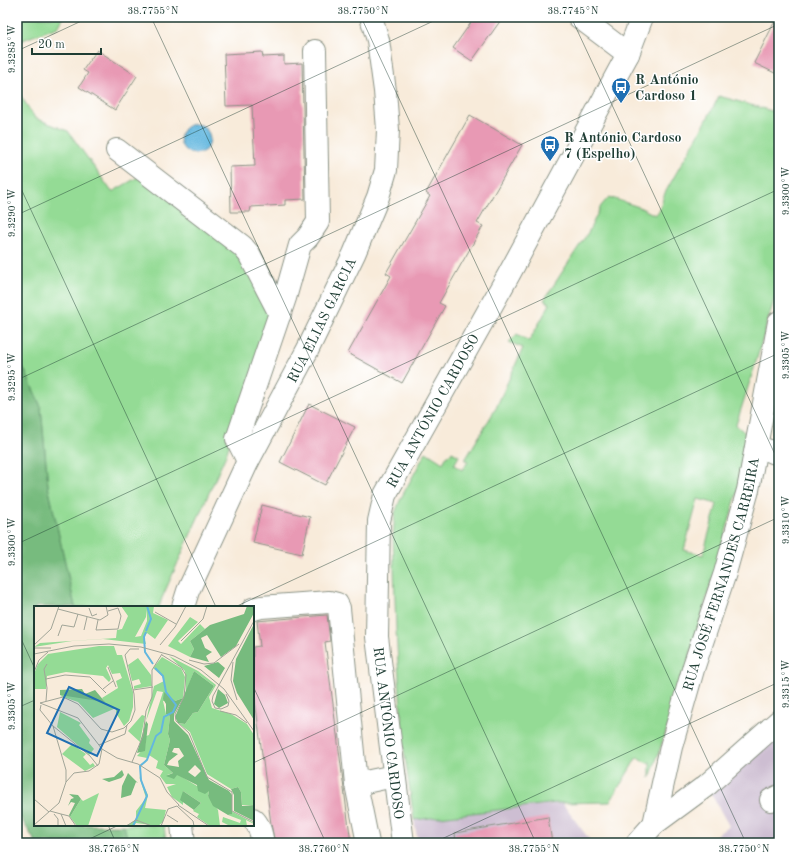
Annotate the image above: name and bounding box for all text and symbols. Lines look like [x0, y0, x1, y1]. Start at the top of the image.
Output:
text: 38.7755°N [127, 6, 179, 16]
text: 38.7750°N [337, 6, 389, 16]
text: 38.7745°N [547, 6, 599, 16]
text: 9.3285°W [7, 25, 17, 73]
scale bar [32, 30, 101, 56]
text: 20 m [38, 39, 65, 51]
place label: R António Cardoso 1 [635, 73, 699, 103]
bus stop icon: R António Cardoso 1 [610, 76, 632, 104]
place label: R António Cardoso 7 (Espelho) [564, 131, 682, 161]
bus stop icon: R António Cardoso 7 (Espelho) [539, 134, 561, 162]
text: 9.3300°W [781, 167, 791, 215]
text: 9.3290°W [7, 189, 17, 237]
street label: RUA ELIAS GARCIA [285, 255, 359, 385]
text: 9.3305°W [781, 331, 791, 379]
street label: RUA ANTÓNIO CARDOSO [385, 332, 482, 490]
text: 9.3295°W [7, 353, 17, 401]
street label: RUA JOSÉ FERNANDES CARREIRA [681, 456, 762, 693]
text: 9.3310°W [781, 496, 791, 544]
text: 9.3300°W [7, 518, 17, 566]
inset map [34, 606, 254, 826]
street label: RUA ANTÓNIO CARDOSO [370, 646, 410, 820]
text: 9.3315°W [781, 660, 791, 708]
text: 9.3305°W [7, 682, 17, 730]
text: 38.7765°N [88, 844, 140, 854]
text: 38.7760°N [298, 844, 350, 854]
text: 38.7755°N [508, 844, 560, 854]
text: 38.7750°N [718, 844, 770, 854]

